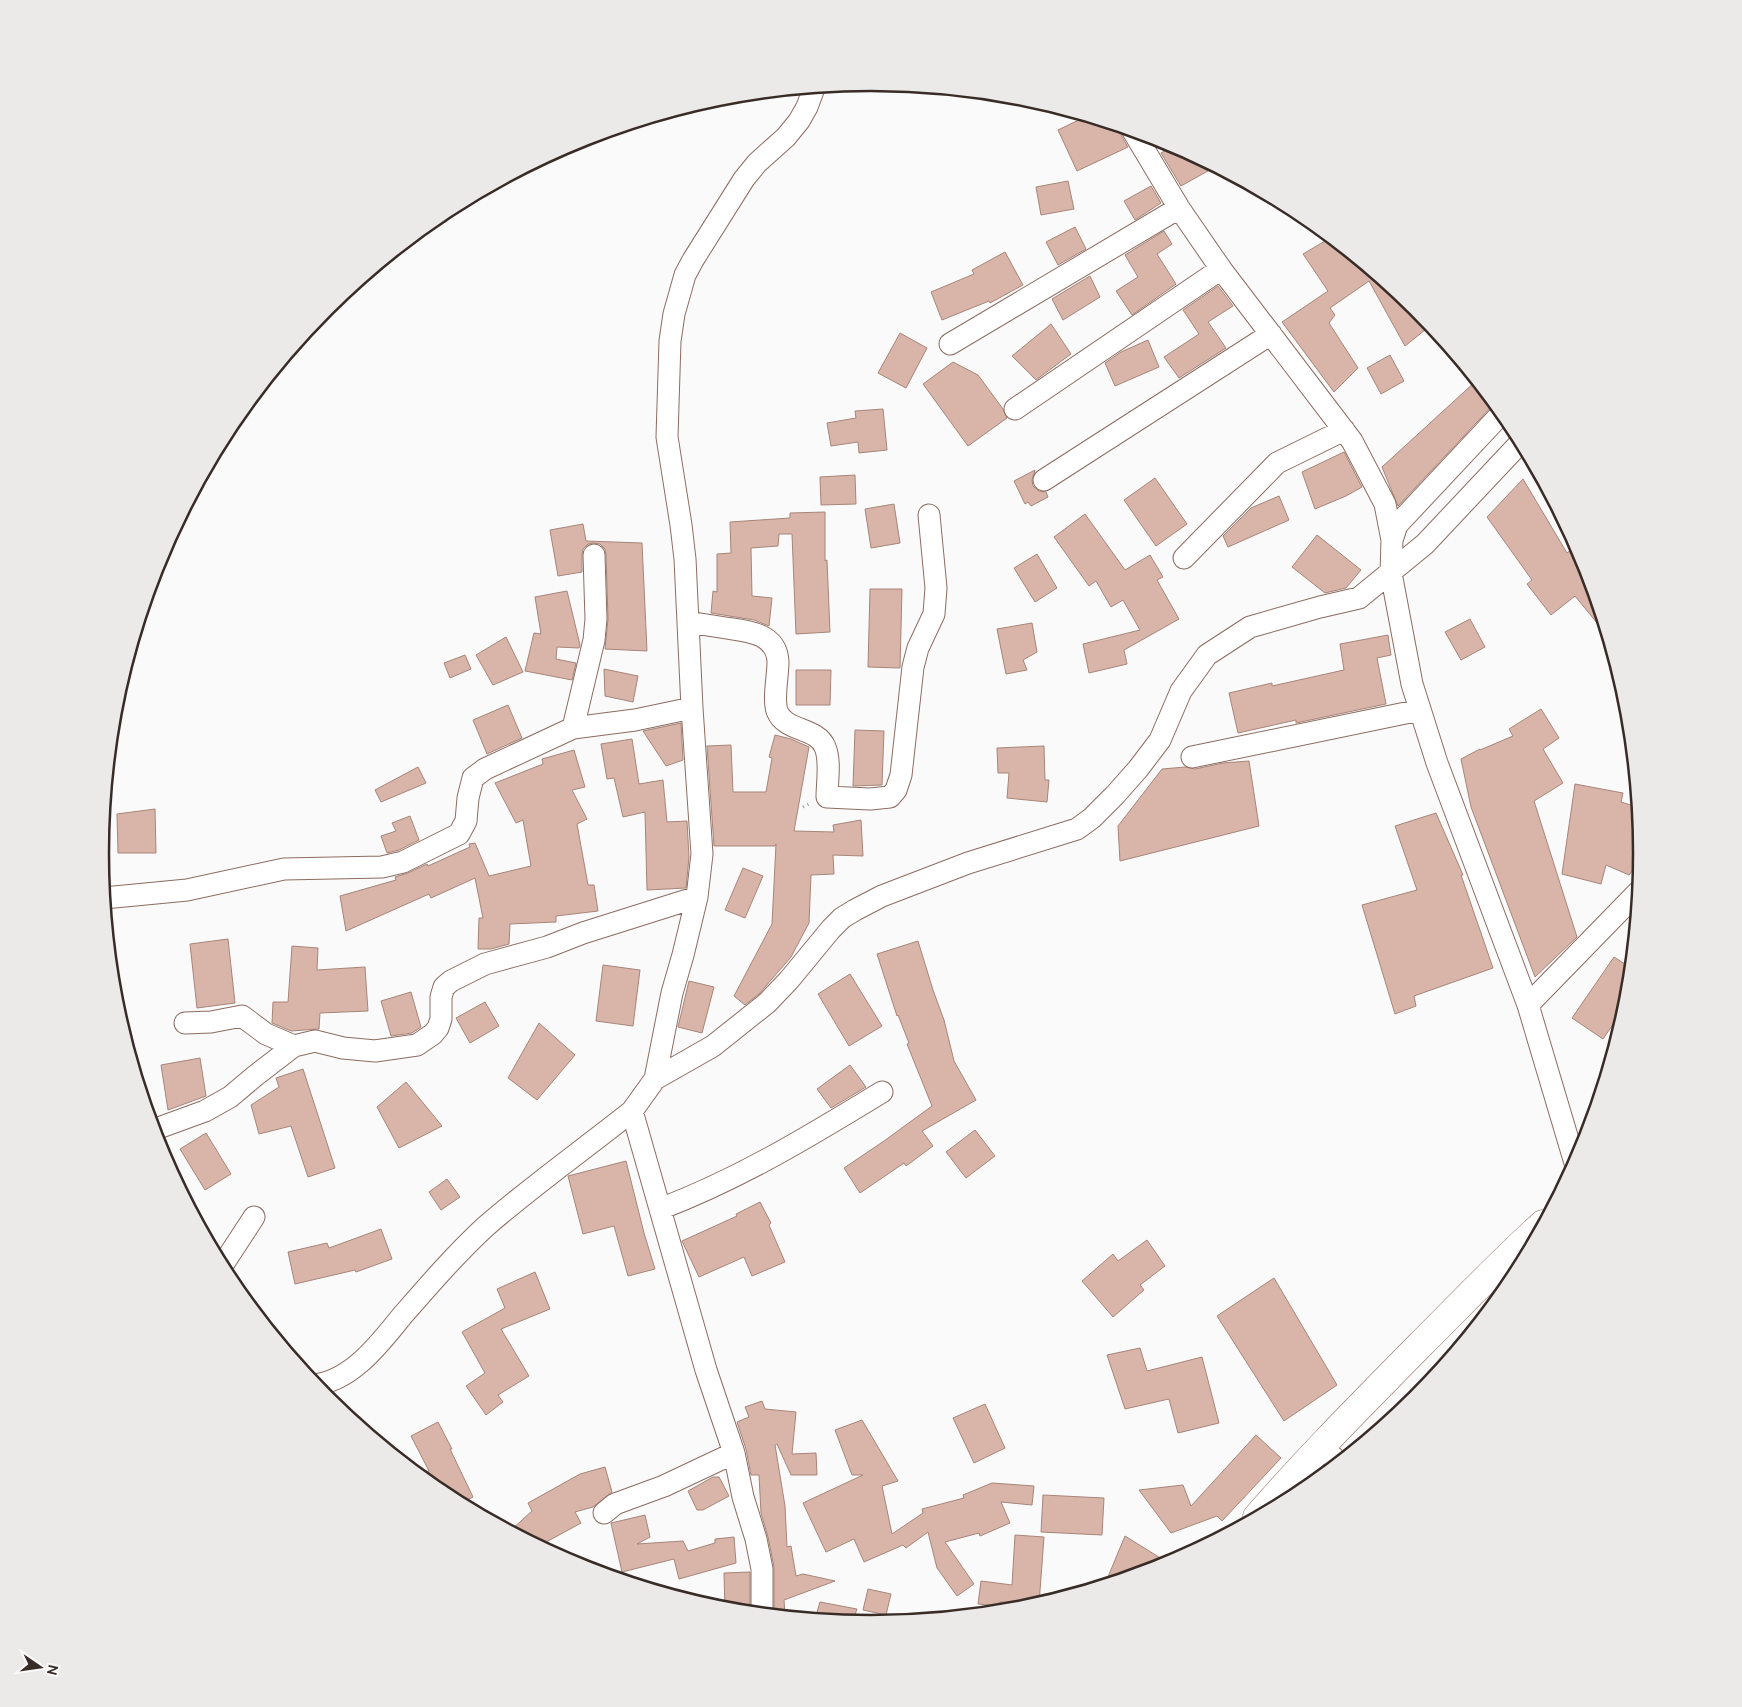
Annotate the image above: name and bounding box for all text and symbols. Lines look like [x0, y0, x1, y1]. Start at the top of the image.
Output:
north arrow [15, 1642, 65, 1692]
text: N [44, 1663, 62, 1677]

